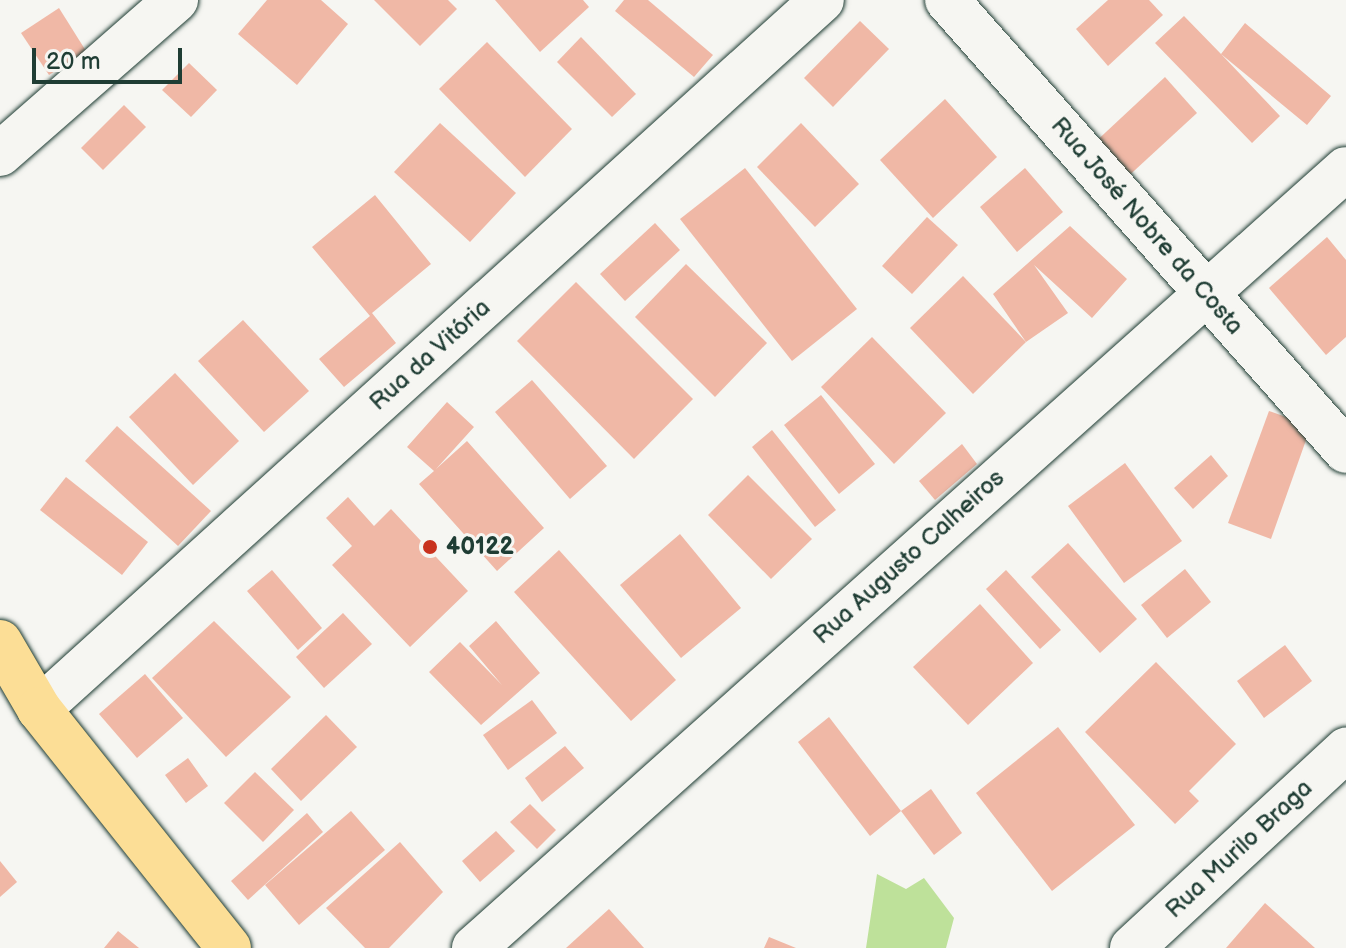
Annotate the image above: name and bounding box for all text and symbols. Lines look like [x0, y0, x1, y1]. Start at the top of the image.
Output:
scale bar [36, 32, 186, 82]
text: 20 m [46, 47, 101, 76]
street label: Rua José Nobre da Costa [1044, 111, 1250, 341]
street label: Rua da Vitória [364, 293, 496, 417]
street label: Rua Augusto Calheiros [808, 464, 1010, 650]
place label: 40122 [446, 533, 514, 561]
marker: 40122 [421, 538, 439, 556]
street label: Rua Murilo Braga [1160, 774, 1318, 924]

